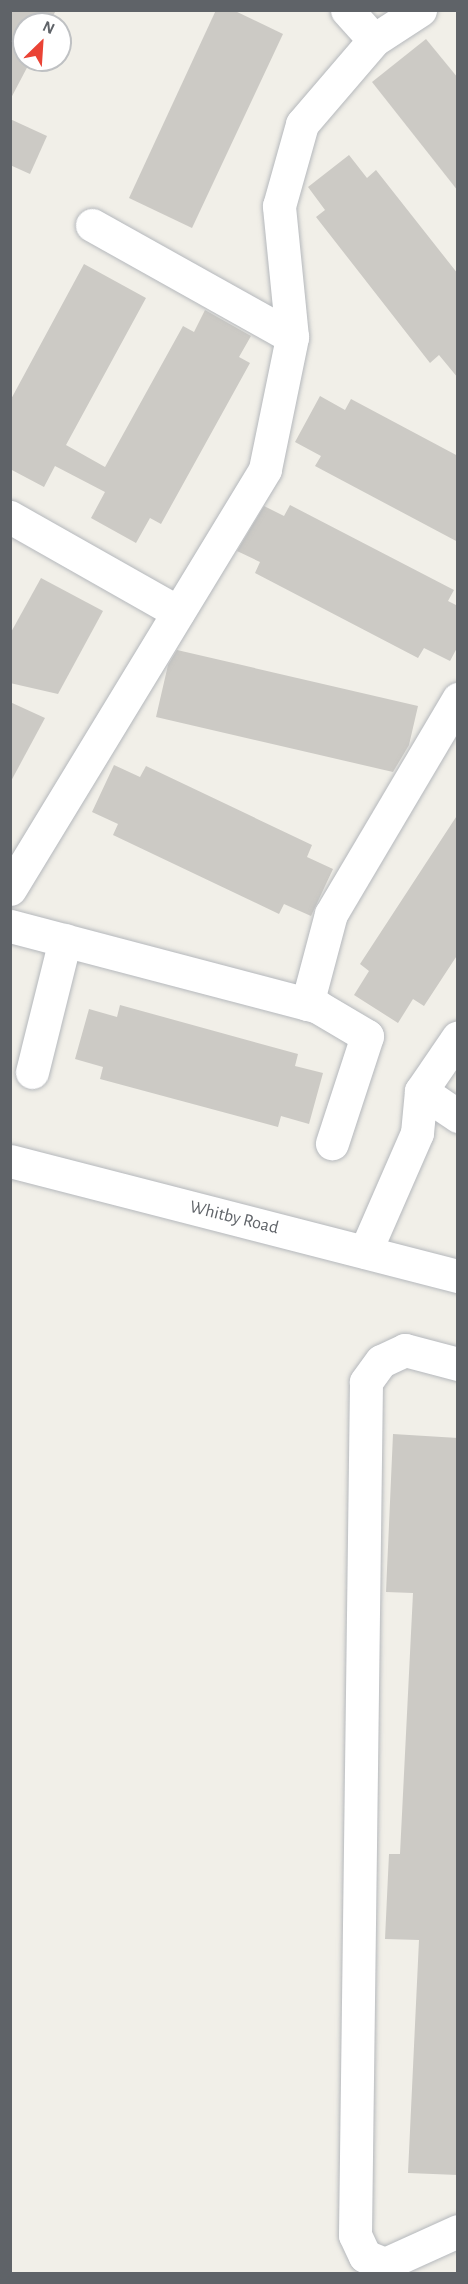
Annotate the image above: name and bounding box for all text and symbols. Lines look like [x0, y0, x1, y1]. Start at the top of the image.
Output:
north arrow [12, 12, 72, 72]
text: N [40, 18, 57, 37]
street label: Whitby Road [187, 1197, 281, 1239]

